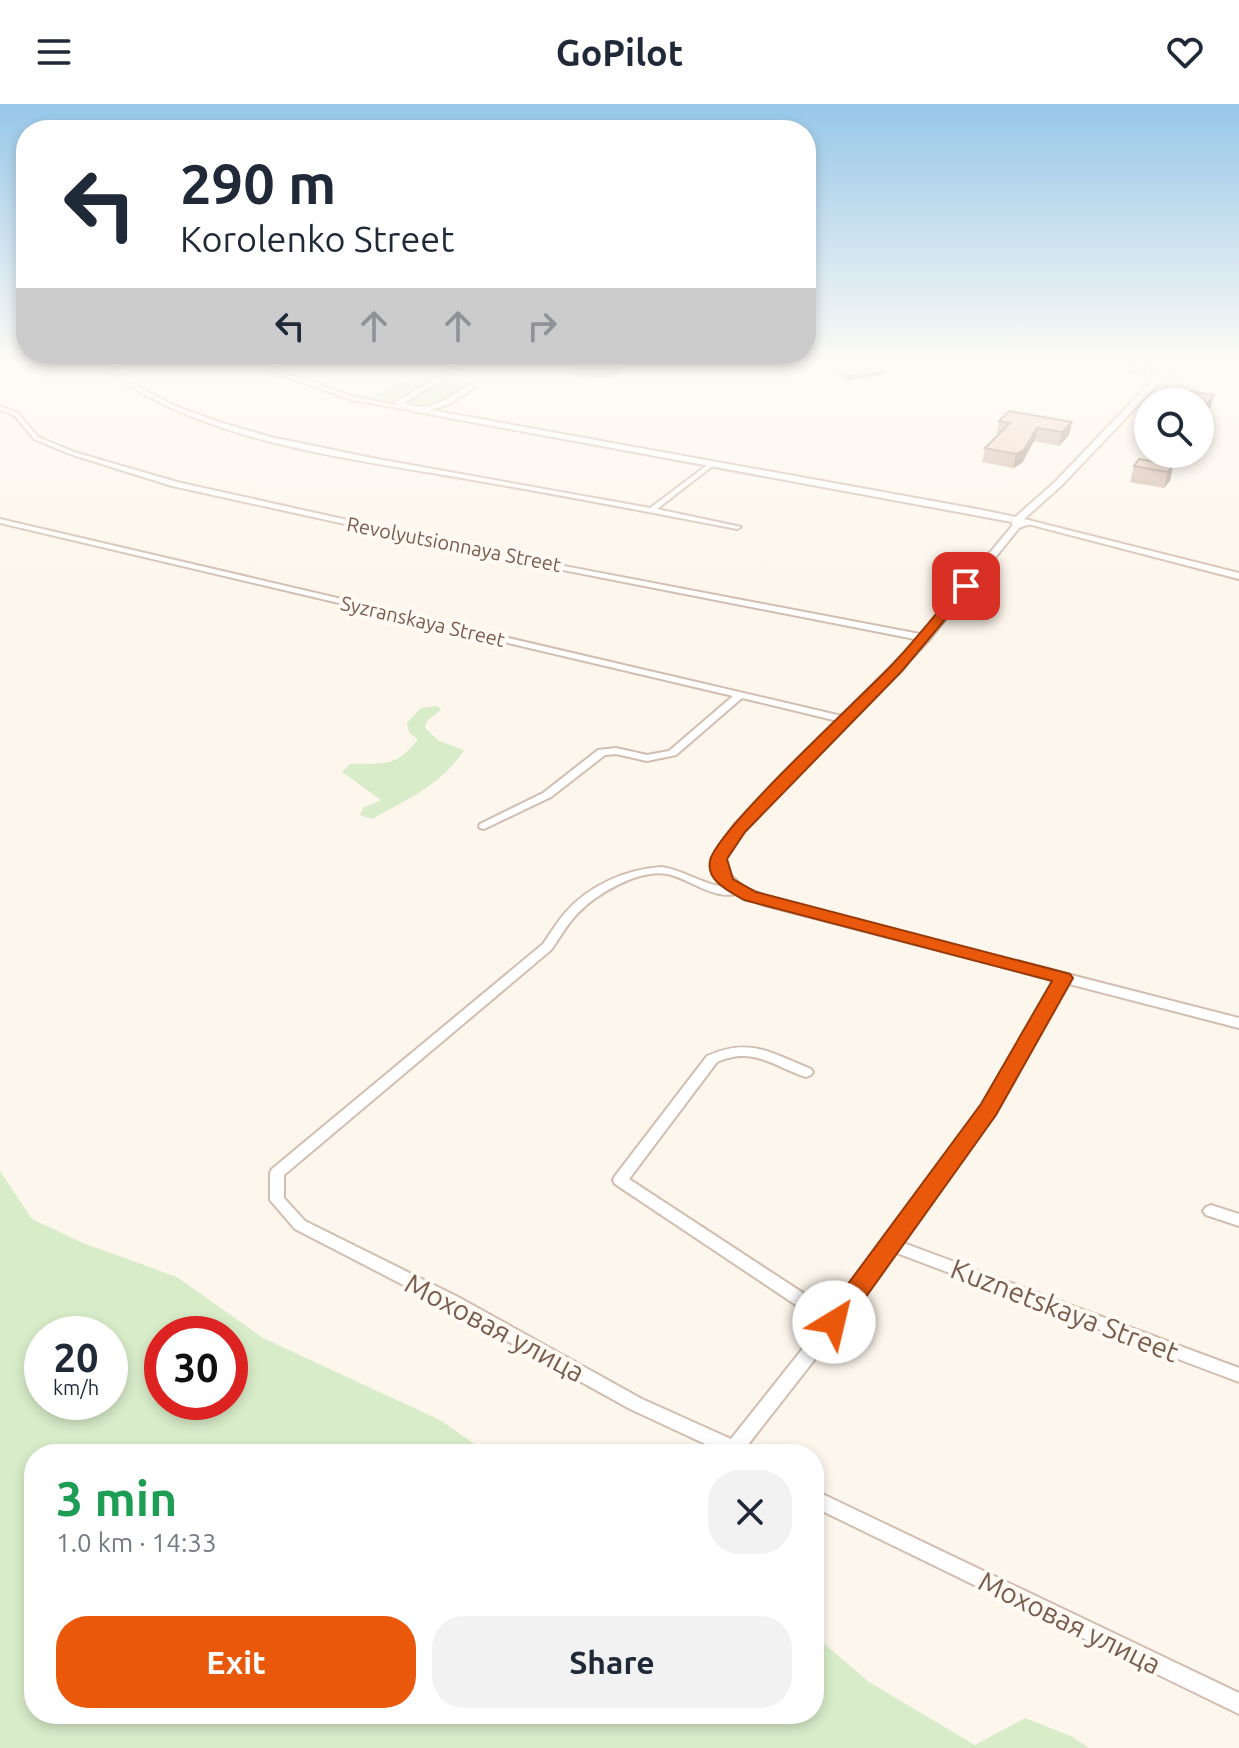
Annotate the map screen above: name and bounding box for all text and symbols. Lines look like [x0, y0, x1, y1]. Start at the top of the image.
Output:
icon: menu [32, 30, 76, 74]
icon: heart [1163, 30, 1207, 74]
text: GoPilot [556, 32, 683, 73]
icon: left [48, 152, 152, 256]
text: 290 m [180, 152, 336, 215]
text: Korolenko Street [180, 218, 454, 259]
icon: left [268, 304, 312, 348]
icon: ahead [352, 304, 396, 348]
icon: ahead [436, 304, 480, 348]
icon: right [520, 304, 564, 348]
map controls [1134, 388, 1214, 468]
button: search [1134, 388, 1214, 468]
street label: Revolyutsionnaya Street [345, 512, 563, 576]
pin [932, 552, 1000, 620]
icon: arrive [944, 564, 988, 608]
street label: Syzranskaya Street [339, 591, 507, 651]
street label: Kuznetskaya Street [947, 1252, 1183, 1368]
street label: Моховая улица [400, 1267, 590, 1387]
position arrow [792, 1280, 876, 1364]
speed limit sign: 30 [144, 1316, 248, 1420]
text: 20 [53, 1335, 99, 1380]
text: km/h [53, 1376, 99, 1399]
button: close [708, 1470, 792, 1554]
text: 3 min [56, 1471, 177, 1525]
text: 1.0 km · 14:33 [56, 1528, 217, 1557]
street label: Моховая улица [974, 1565, 1166, 1679]
button: Exit [56, 1616, 416, 1708]
button: Share [432, 1616, 792, 1708]

